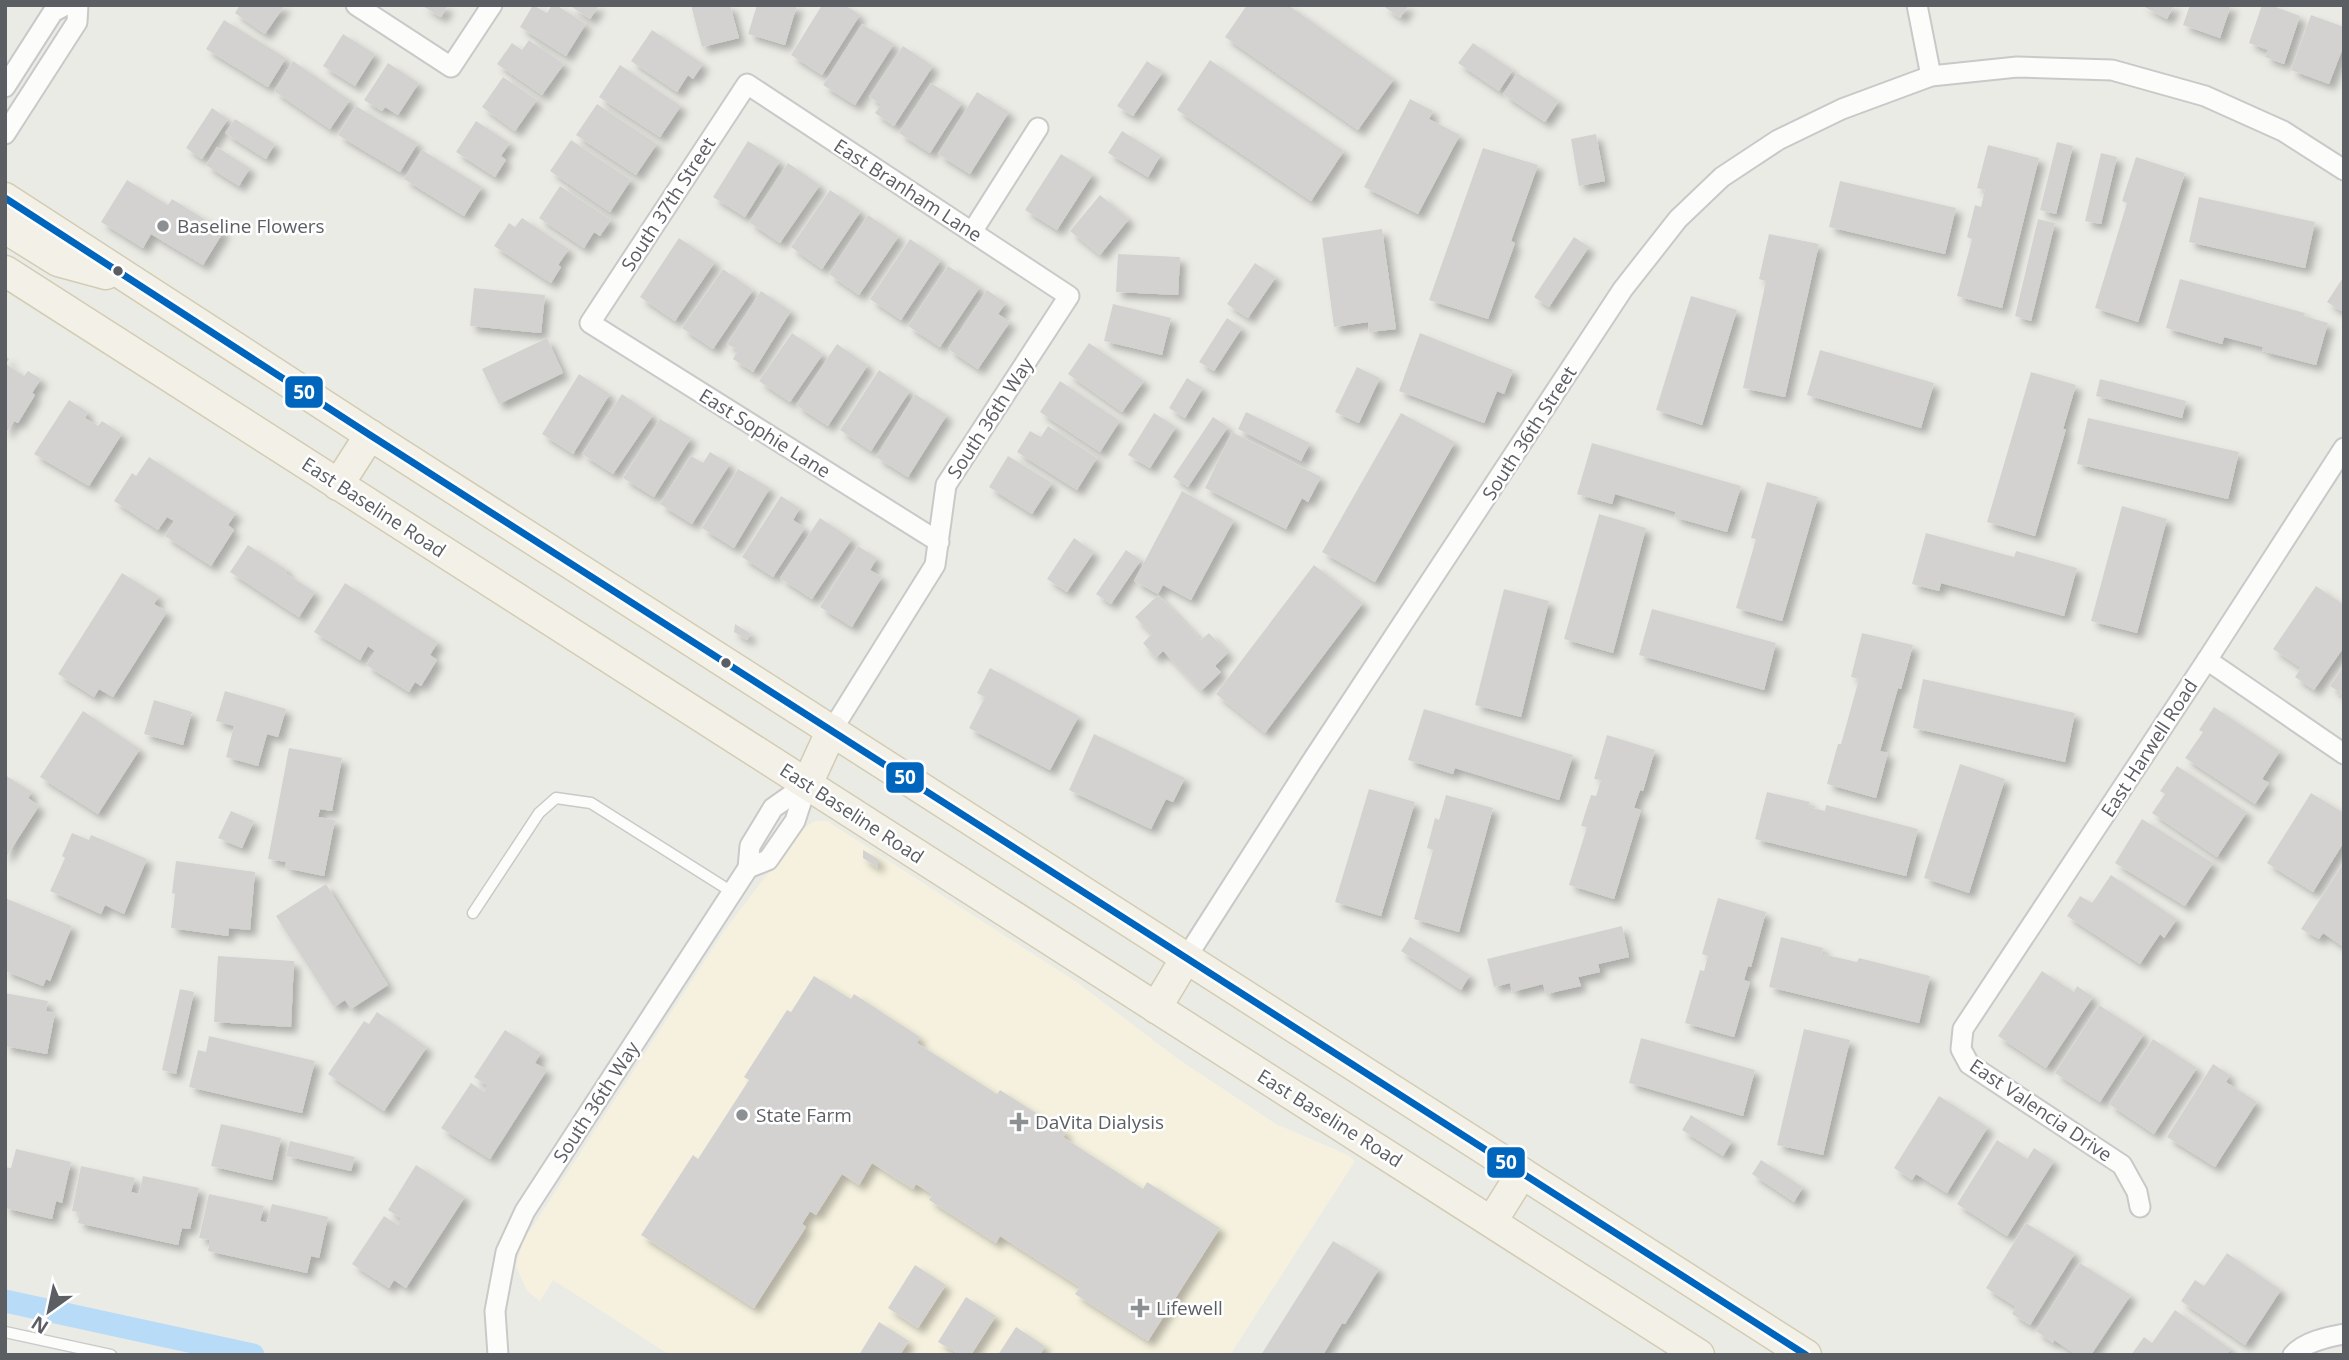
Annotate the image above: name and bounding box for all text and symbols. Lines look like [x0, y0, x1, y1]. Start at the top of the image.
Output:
street label: South 37th Street [615, 132, 721, 276]
street label: East Branham Lane [829, 132, 987, 248]
place label: Baseline Flowers [177, 213, 325, 239]
marker: Baseline Flowers [155, 218, 171, 234]
unlabelled marker [111, 264, 125, 278]
street label: South 36th Way [941, 352, 1039, 484]
street label: South 36th Street [1476, 361, 1582, 505]
line badge: 50 [284, 375, 324, 409]
text: 50 [293, 379, 315, 405]
street label: East Sophie Lane [694, 382, 836, 484]
street label: East Baseline Road [297, 451, 451, 563]
unlabelled marker [719, 656, 733, 670]
street label: East Harwell Road [2095, 674, 2203, 822]
street label: East Baseline Road [775, 757, 929, 869]
line badge: 50 [885, 761, 925, 794]
text: 50 [894, 764, 916, 790]
street label: South 36th Way [547, 1036, 645, 1168]
street label: East Valencia Drive [1965, 1053, 2117, 1167]
street label: East Baseline Road [1252, 1063, 1408, 1173]
place label: State Farm [756, 1102, 852, 1128]
marker: State Farm [734, 1107, 750, 1123]
place label: DaVita Dialysis [1035, 1109, 1164, 1135]
marker: DaVita Dialysis [1009, 1112, 1029, 1132]
line badge: 50 [1486, 1146, 1526, 1179]
text: 50 [1495, 1149, 1517, 1175]
north arrow [14, 1276, 84, 1346]
place label: Lifewell [1156, 1295, 1223, 1321]
marker: Lifewell [1130, 1298, 1150, 1318]
text: N [26, 1310, 53, 1340]

